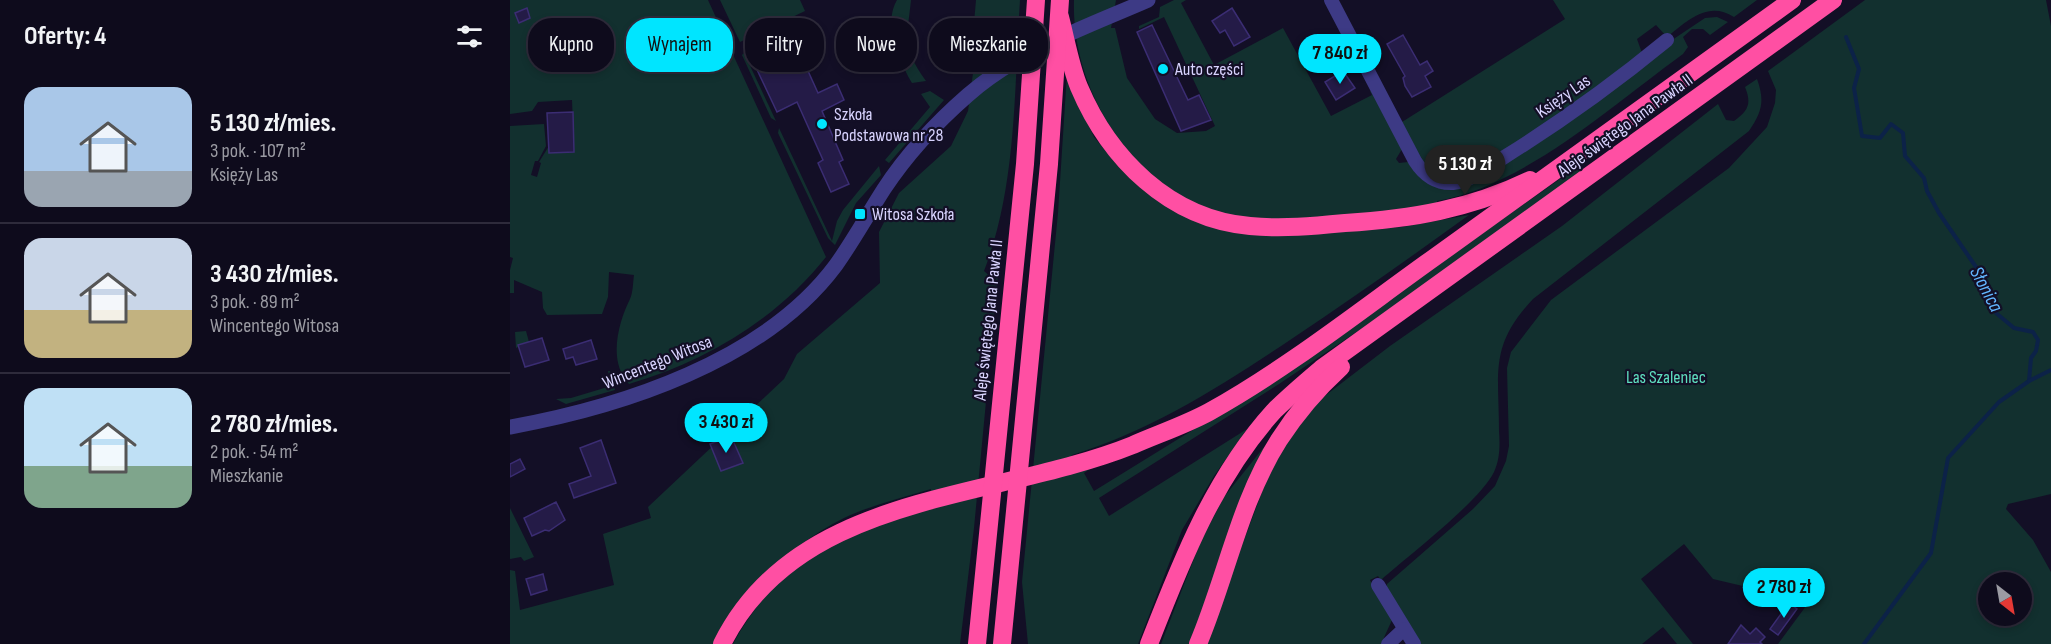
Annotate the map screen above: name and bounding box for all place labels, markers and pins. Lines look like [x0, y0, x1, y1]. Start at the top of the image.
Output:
pin: 7 840 zł [1278, 34, 1402, 85]
place label: Auto części [1174, 59, 1243, 80]
marker: Auto części [1156, 62, 1170, 76]
place label: Szkoła Podstawowa nr 28 [834, 104, 944, 146]
marker: Szkoła Podstawowa nr 28 [815, 117, 829, 131]
pin: 5 130 zł [1403, 145, 1527, 196]
place label: Witosa Szkoła [872, 204, 955, 225]
marker: Witosa Szkoła [853, 207, 867, 221]
pin: 3 430 zł [664, 403, 788, 454]
pin: 2 780 zł [1722, 568, 1846, 619]

